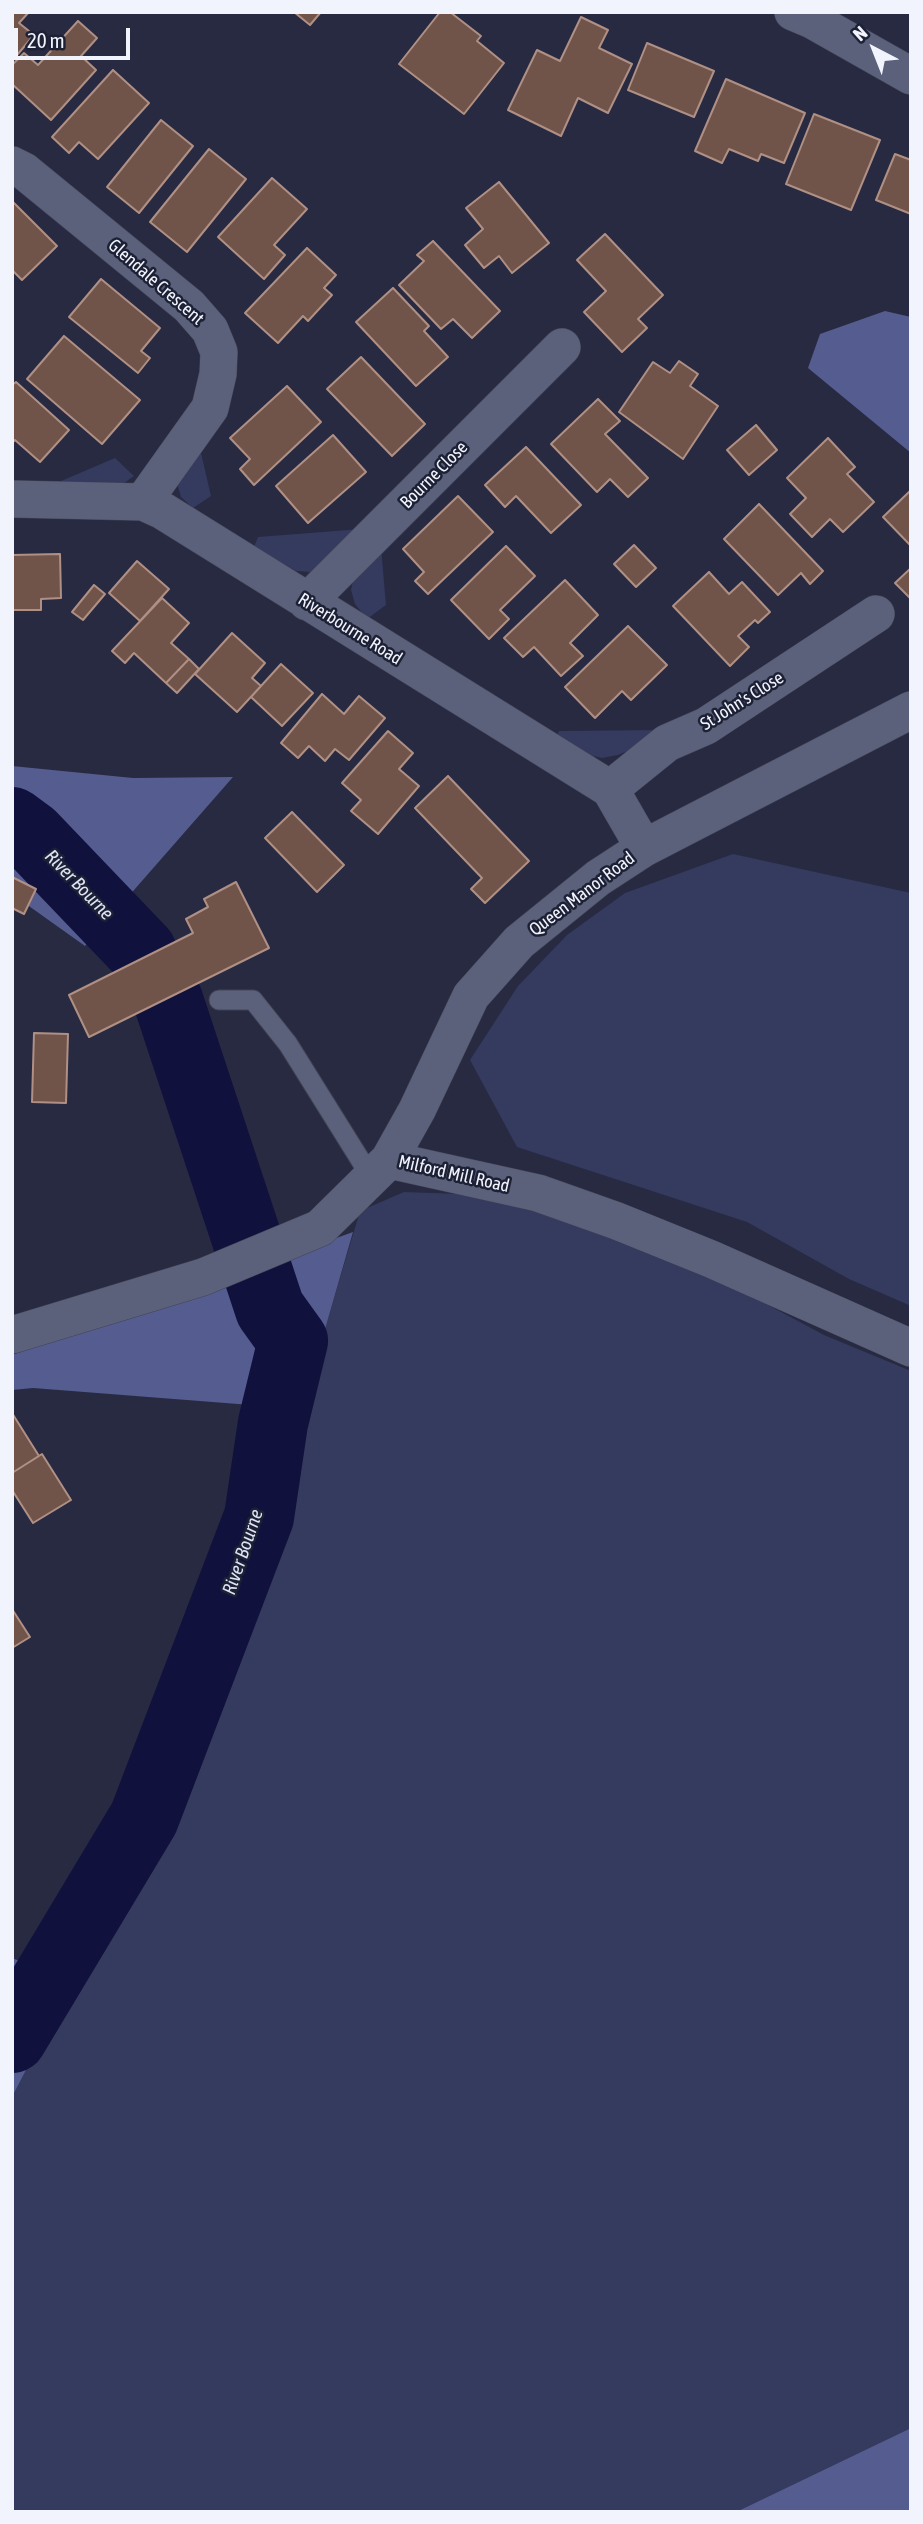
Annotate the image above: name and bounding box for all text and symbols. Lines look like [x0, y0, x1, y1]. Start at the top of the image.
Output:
scale bar [18, 14, 133, 58]
north arrow [839, 14, 909, 84]
text: N [848, 21, 871, 45]
text: 20 m [27, 28, 65, 52]
street label: Glendale Crescent [104, 235, 208, 329]
street label: Bourne Close [396, 437, 472, 513]
street label: Riverbourne Road [294, 588, 406, 670]
street label: St John's Close [696, 667, 788, 735]
water label: River Bourne [40, 845, 118, 925]
street label: Queen Manor Road [525, 847, 639, 941]
street label: Milford Mill Road [396, 1151, 512, 1197]
water label: River Bourne [218, 1506, 268, 1598]

